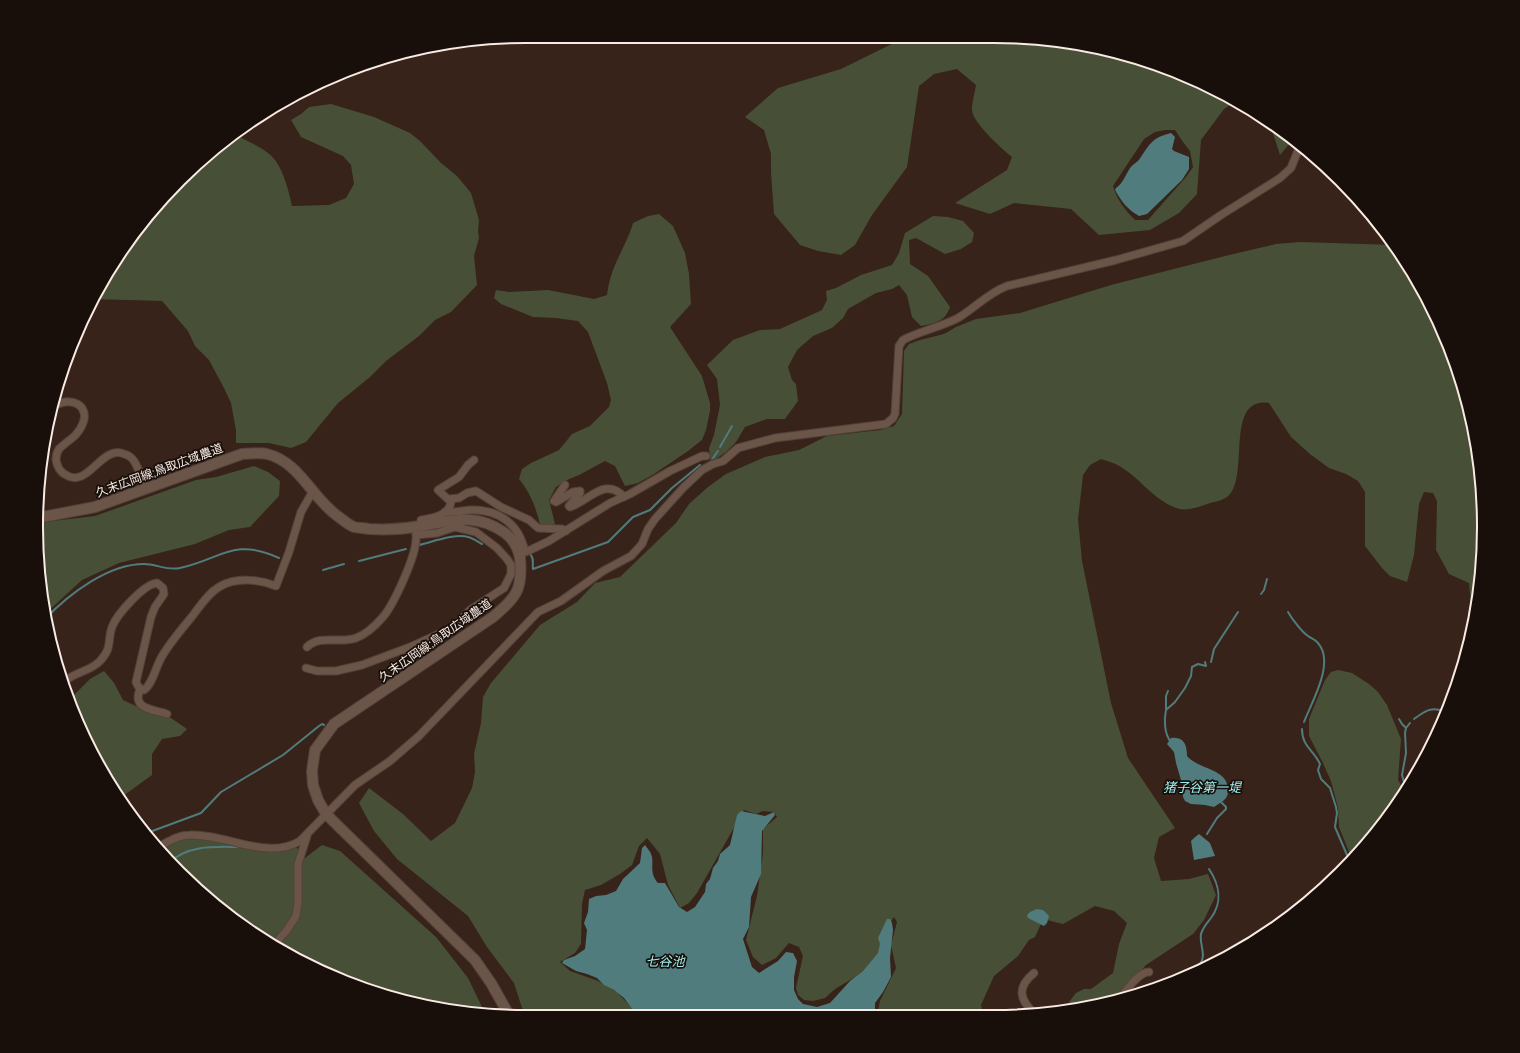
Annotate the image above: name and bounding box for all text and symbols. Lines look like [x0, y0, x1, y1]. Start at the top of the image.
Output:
street label: 久末広岡線;鳥取広域農道 [93, 440, 225, 500]
street label: 久末広岡線;鳥取広域農道 [376, 595, 494, 685]
water label: 猪子谷第一堤 [1163, 779, 1243, 795]
water label: 七谷池 [645, 953, 686, 969]

